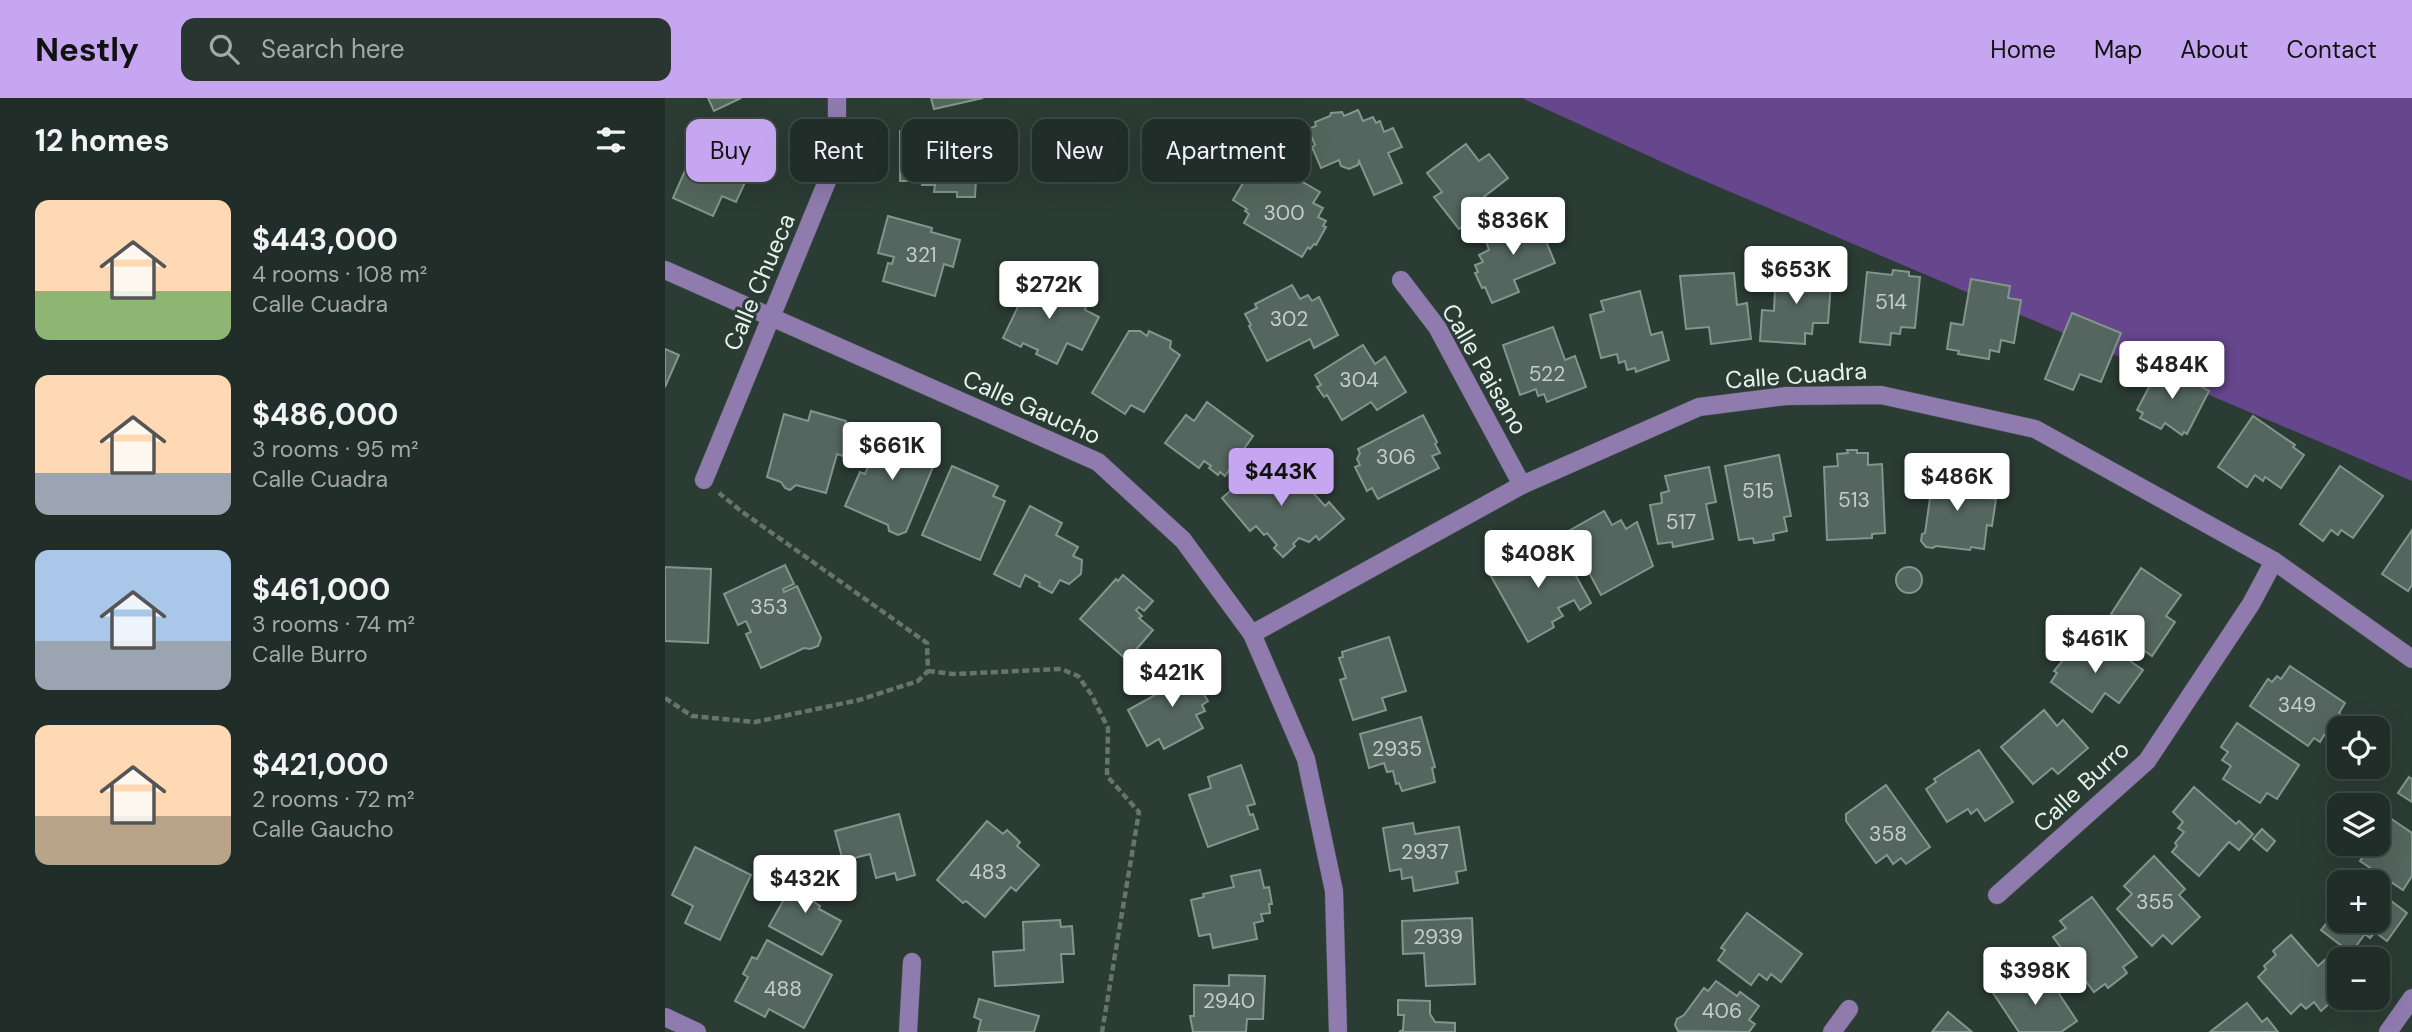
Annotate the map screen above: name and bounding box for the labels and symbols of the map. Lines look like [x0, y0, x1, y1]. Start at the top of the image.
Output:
pin: $836K [1464, 198, 1562, 257]
house number: 300 [1263, 199, 1305, 227]
street label: Calle Chueca [716, 209, 802, 355]
house number: 321 [905, 241, 937, 269]
pin: $653K [1747, 246, 1845, 306]
pin: $272K [1000, 262, 1098, 321]
house number: 514 [1875, 288, 1907, 316]
street label: Calle Paisano [1435, 298, 1535, 440]
house number: 302 [1270, 305, 1308, 333]
pin: $484K [2123, 342, 2221, 401]
street label: Calle Cuadra [1724, 355, 1868, 395]
house number: 522 [1529, 360, 1565, 388]
street label: Calle Gaucho [958, 363, 1106, 451]
house number: 304 [1339, 366, 1379, 394]
pin: $661K [843, 422, 941, 482]
house number: 306 [1376, 443, 1416, 471]
pin: $443K [1232, 448, 1330, 508]
pin: $486K [1908, 454, 2006, 513]
house number: 515 [1742, 477, 1774, 505]
house number: 513 [1838, 486, 1870, 514]
house number: 517 [1666, 508, 1696, 536]
pin: $408K [1489, 531, 1587, 590]
house number: 353 [750, 593, 788, 621]
pin: $461K [2046, 616, 2144, 675]
pin: $421K [1123, 650, 1221, 709]
house number: 349 [2278, 691, 2316, 719]
street label: Calle Burro [2026, 733, 2136, 839]
house number: 2935 [1372, 735, 1422, 763]
house number: 358 [1869, 820, 1907, 848]
house number: 2937 [1401, 838, 1449, 866]
pin: $432K [756, 856, 854, 915]
house number: 483 [969, 858, 1007, 886]
house number: 355 [2136, 888, 2174, 916]
house number: 2939 [1413, 923, 1463, 951]
pin: $398K [1986, 948, 2084, 1007]
house number: 488 [764, 975, 802, 1003]
house number: 2940 [1203, 987, 1255, 1015]
house number: 406 [1702, 997, 1742, 1025]

